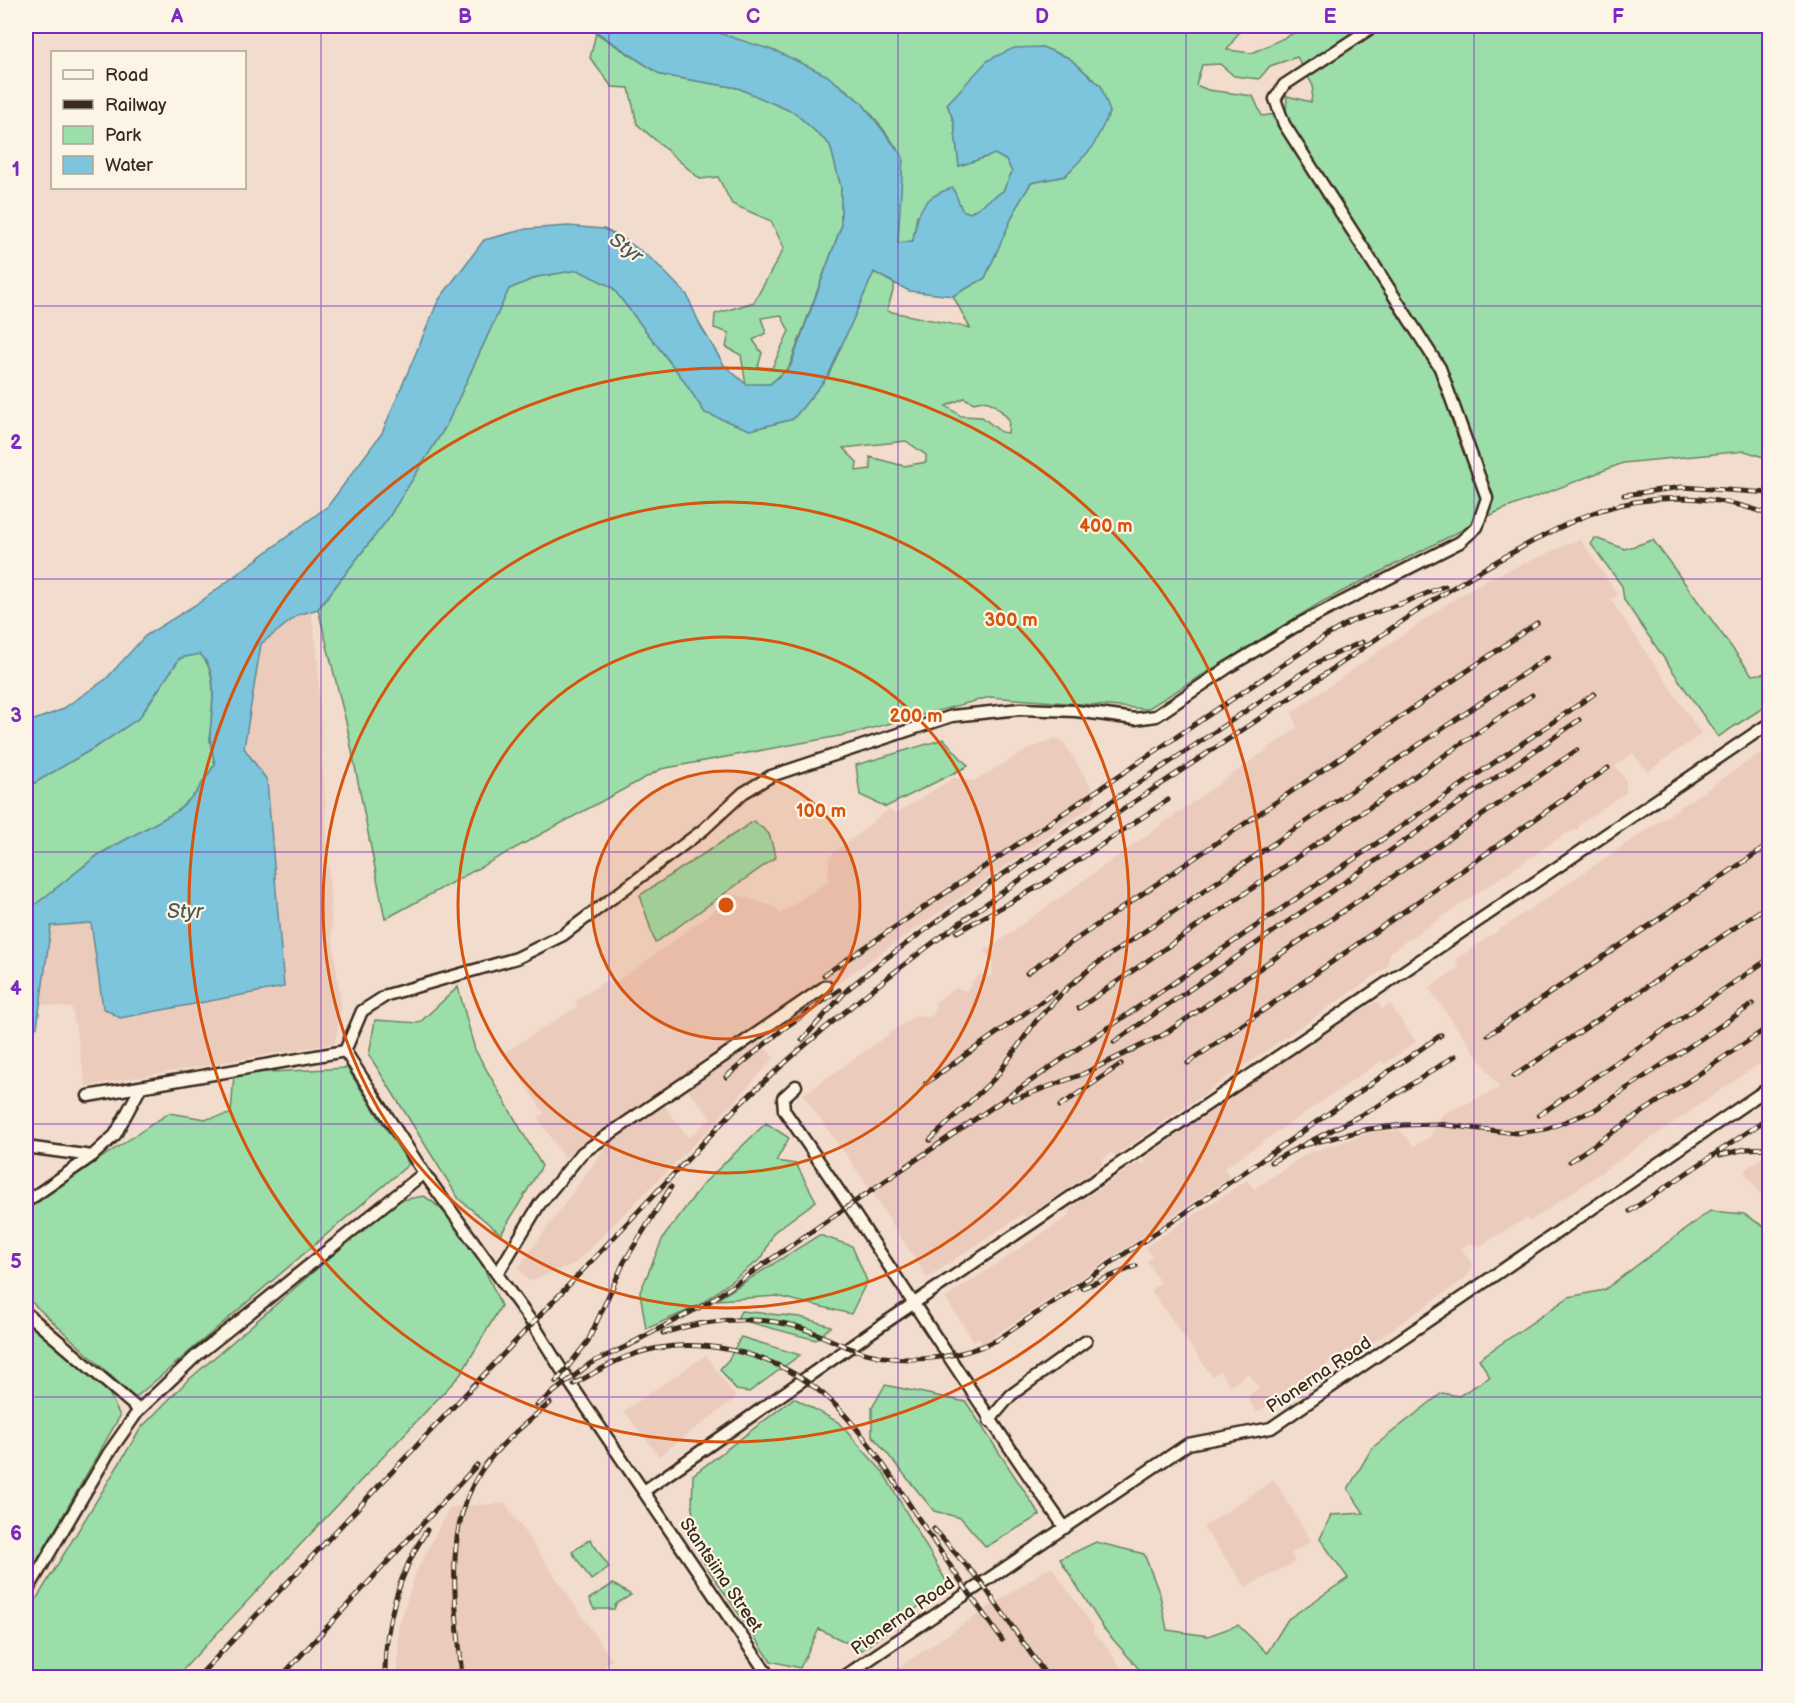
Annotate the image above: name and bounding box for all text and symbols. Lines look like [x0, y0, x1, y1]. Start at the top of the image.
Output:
text: A [170, 5, 184, 29]
text: B [458, 5, 472, 29]
text: C [746, 5, 760, 29]
text: D [1035, 5, 1049, 29]
text: E [1324, 5, 1337, 29]
text: F [1612, 5, 1624, 29]
legend [51, 51, 246, 189]
text: Road [105, 65, 149, 86]
text: Railway [105, 95, 167, 116]
text: Park [105, 125, 141, 146]
text: Water [105, 155, 153, 176]
text: 1 [12, 158, 20, 182]
water label: Styr [604, 228, 649, 269]
text: 2 [10, 431, 22, 455]
text: 400 m [1079, 516, 1133, 537]
text: 300 m [984, 610, 1038, 631]
text: 3 [10, 704, 22, 728]
text: 200 m [889, 706, 943, 727]
text: 100 m [796, 801, 846, 822]
centre of rings [716, 895, 736, 915]
water label: Styr [167, 900, 205, 924]
text: 4 [10, 977, 22, 1001]
text: 5 [10, 1250, 22, 1274]
street label: Pionerna Road [1263, 1332, 1375, 1418]
street label: Stantsiina Street [675, 1514, 767, 1636]
text: 6 [10, 1522, 22, 1546]
street label: Pionerna Road [847, 1572, 959, 1660]

